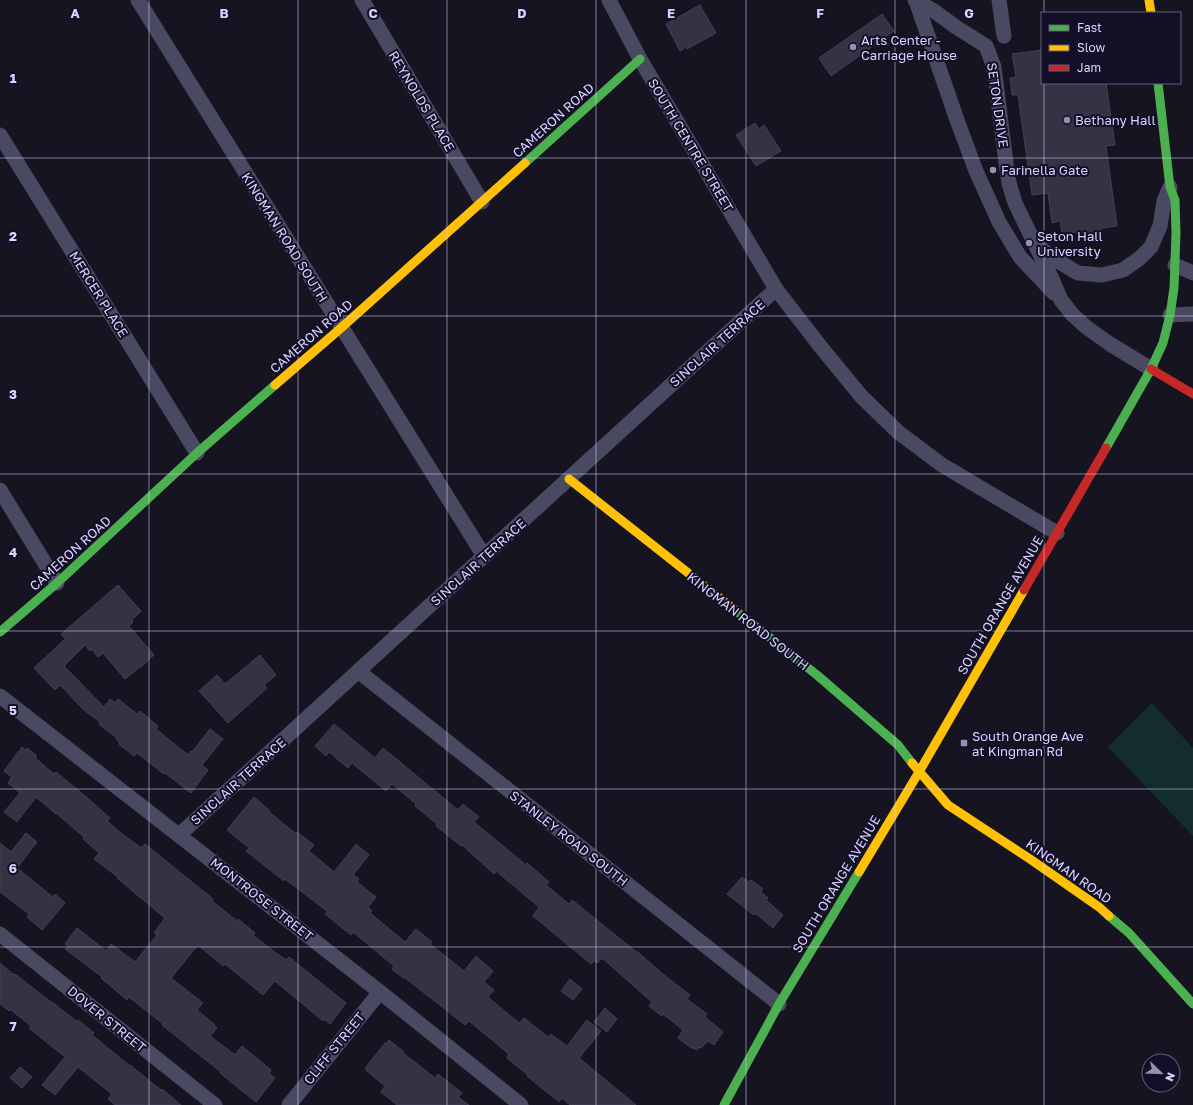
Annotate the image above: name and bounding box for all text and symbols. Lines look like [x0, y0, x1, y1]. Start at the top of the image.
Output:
text: A [70, 5, 80, 21]
text: B [219, 5, 229, 21]
text: C [368, 5, 378, 21]
text: D [517, 5, 527, 21]
text: E [667, 5, 675, 21]
text: F [816, 5, 824, 21]
text: G [964, 5, 974, 21]
legend [1041, 12, 1181, 84]
text: Fast [1077, 20, 1102, 35]
place label: Arts Center - Carriage House [861, 32, 957, 63]
text: Slow [1077, 40, 1105, 55]
marker: Arts Center - Carriage House [848, 42, 858, 52]
street label: REYNOLDS PLACE [386, 48, 458, 154]
text: Jam [1077, 60, 1101, 75]
street label: SETON DRIVE [984, 62, 1012, 149]
text: 1 [10, 70, 17, 86]
street label: SOUTH CENTRE STREET [645, 76, 737, 214]
street label: CAMERON ROAD [509, 79, 597, 161]
place label: Bethany Hall [1075, 112, 1156, 128]
marker: Bethany Hall [1062, 115, 1072, 125]
place label: Farinella Gate [1001, 162, 1088, 178]
marker: Farinella Gate [988, 165, 998, 175]
street label: KINGMAN ROAD SOUTH [239, 169, 331, 305]
text: 2 [9, 228, 17, 244]
place label: Seton Hall University [1037, 228, 1103, 259]
marker: Seton Hall University [1024, 238, 1034, 248]
street label: MERCER PLACE [66, 248, 132, 340]
street label: CAMERON ROAD [267, 296, 355, 376]
street label: SINCLAIR TERRACE [666, 296, 768, 390]
text: 3 [9, 386, 17, 402]
street label: CAMERON ROAD [26, 512, 114, 594]
street label: SINCLAIR TERRACE [427, 515, 529, 609]
street label: SOUTH ORANGE AVENUE [954, 533, 1046, 677]
text: 4 [9, 544, 17, 560]
street label: KINGMAN ROAD SOUTH [684, 569, 812, 673]
text: 5 [9, 702, 17, 718]
place label: South Orange Ave at Kingman Rd [972, 728, 1084, 759]
street label: SINCLAIR TERRACE [187, 734, 289, 828]
marker: South Orange Ave at Kingman Rd [959, 738, 969, 748]
street label: STANLEY ROAD SOUTH [507, 787, 631, 889]
street label: SOUTH ORANGE AVENUE [789, 812, 883, 956]
street label: KINGMAN ROAD [1023, 835, 1115, 907]
street label: MONTROSE STREET [207, 854, 317, 944]
text: 6 [9, 860, 17, 876]
street label: DOVER STREET [65, 982, 149, 1056]
street label: CLIFF STREET [300, 1009, 368, 1087]
text: 7 [9, 1018, 17, 1034]
north arrow [1141, 1053, 1181, 1093]
text: N [1163, 1071, 1178, 1083]

